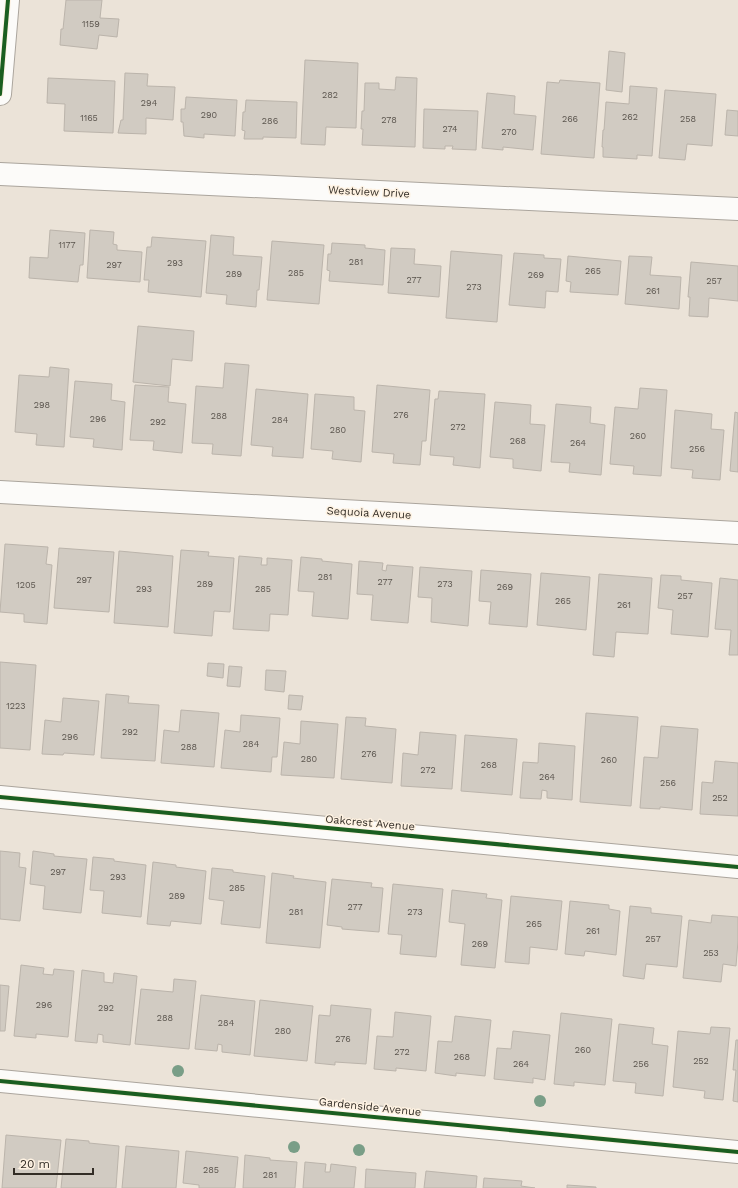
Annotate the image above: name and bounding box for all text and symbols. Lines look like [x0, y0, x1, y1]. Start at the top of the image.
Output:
house number: 1159 [82, 19, 100, 29]
house number: 282 [322, 90, 338, 100]
house number: 294 [141, 98, 158, 108]
house number: 290 [201, 110, 218, 120]
house number: 262 [622, 112, 638, 122]
house number: 1165 [80, 113, 98, 123]
house number: 266 [562, 114, 578, 124]
house number: 258 [680, 114, 696, 124]
house number: 278 [381, 115, 397, 125]
house number: 286 [262, 116, 278, 126]
house number: 274 [442, 124, 458, 134]
house number: 270 [501, 127, 517, 137]
street label: Westview Drive [328, 183, 410, 201]
house number: 1177 [58, 240, 76, 250]
house number: 281 [349, 257, 363, 267]
house number: 293 [167, 258, 183, 268]
house number: 297 [106, 260, 122, 270]
house number: 265 [585, 266, 601, 276]
house number: 285 [288, 268, 304, 278]
house number: 289 [226, 269, 242, 279]
house number: 269 [528, 270, 544, 280]
house number: 277 [406, 275, 422, 285]
house number: 257 [706, 276, 722, 286]
house number: 273 [466, 282, 482, 292]
house number: 261 [646, 286, 660, 296]
house number: 298 [34, 400, 50, 410]
house number: 276 [393, 410, 409, 420]
house number: 288 [211, 411, 227, 421]
house number: 296 [90, 414, 106, 424]
house number: 284 [272, 415, 289, 425]
house number: 292 [150, 417, 166, 427]
house number: 272 [450, 422, 466, 432]
house number: 280 [330, 425, 347, 435]
house number: 260 [630, 431, 647, 441]
house number: 268 [510, 436, 526, 446]
house number: 264 [570, 438, 587, 448]
house number: 256 [689, 444, 705, 454]
street label: Sequoia Avenue [326, 504, 412, 522]
house number: 281 [318, 572, 332, 582]
house number: 297 [76, 575, 92, 585]
house number: 277 [377, 577, 393, 587]
house number: 289 [197, 579, 213, 589]
house number: 273 [437, 579, 453, 589]
house number: 1205 [16, 580, 36, 590]
house number: 269 [497, 582, 513, 592]
house number: 293 [136, 584, 152, 594]
house number: 285 [255, 584, 271, 594]
house number: 257 [677, 591, 693, 601]
house number: 265 [555, 596, 571, 606]
house number: 261 [617, 600, 631, 610]
house number: 1223 [6, 701, 26, 711]
house number: 292 [122, 727, 138, 737]
house number: 296 [62, 732, 78, 742]
house number: 284 [243, 739, 260, 749]
house number: 288 [181, 742, 197, 752]
house number: 276 [361, 749, 377, 759]
house number: 280 [301, 754, 318, 764]
house number: 260 [601, 755, 618, 765]
house number: 268 [481, 760, 497, 770]
house number: 272 [420, 765, 436, 775]
house number: 264 [539, 772, 556, 782]
house number: 256 [660, 778, 676, 788]
house number: 252 [712, 793, 728, 803]
street label: Oakcrest Avenue [325, 813, 415, 833]
house number: 297 [50, 867, 66, 877]
house number: 293 [110, 872, 126, 882]
house number: 285 [229, 883, 245, 893]
house number: 289 [169, 891, 185, 901]
house number: 277 [347, 902, 363, 912]
house number: 281 [289, 907, 303, 917]
house number: 273 [407, 907, 423, 917]
house number: 265 [526, 919, 542, 929]
house number: 261 [586, 926, 600, 936]
house number: 257 [645, 934, 661, 944]
house number: 269 [472, 939, 488, 949]
house number: 253 [703, 948, 719, 958]
house number: 296 [36, 1000, 52, 1010]
house number: 292 [98, 1003, 114, 1013]
house number: 288 [157, 1013, 173, 1023]
house number: 284 [218, 1018, 235, 1028]
house number: 280 [275, 1026, 292, 1036]
house number: 276 [335, 1034, 351, 1044]
house number: 260 [575, 1045, 592, 1055]
house number: 272 [394, 1047, 410, 1057]
house number: 268 [454, 1052, 470, 1062]
house number: 252 [693, 1056, 709, 1066]
house number: 264 [513, 1059, 530, 1069]
house number: 256 [633, 1059, 649, 1069]
street label: Gardenside Avenue [318, 1095, 422, 1119]
scale bar [14, 1150, 93, 1176]
text: 20 m [20, 1157, 50, 1171]
house number: 285 [203, 1165, 219, 1175]
house number: 281 [263, 1170, 277, 1180]

